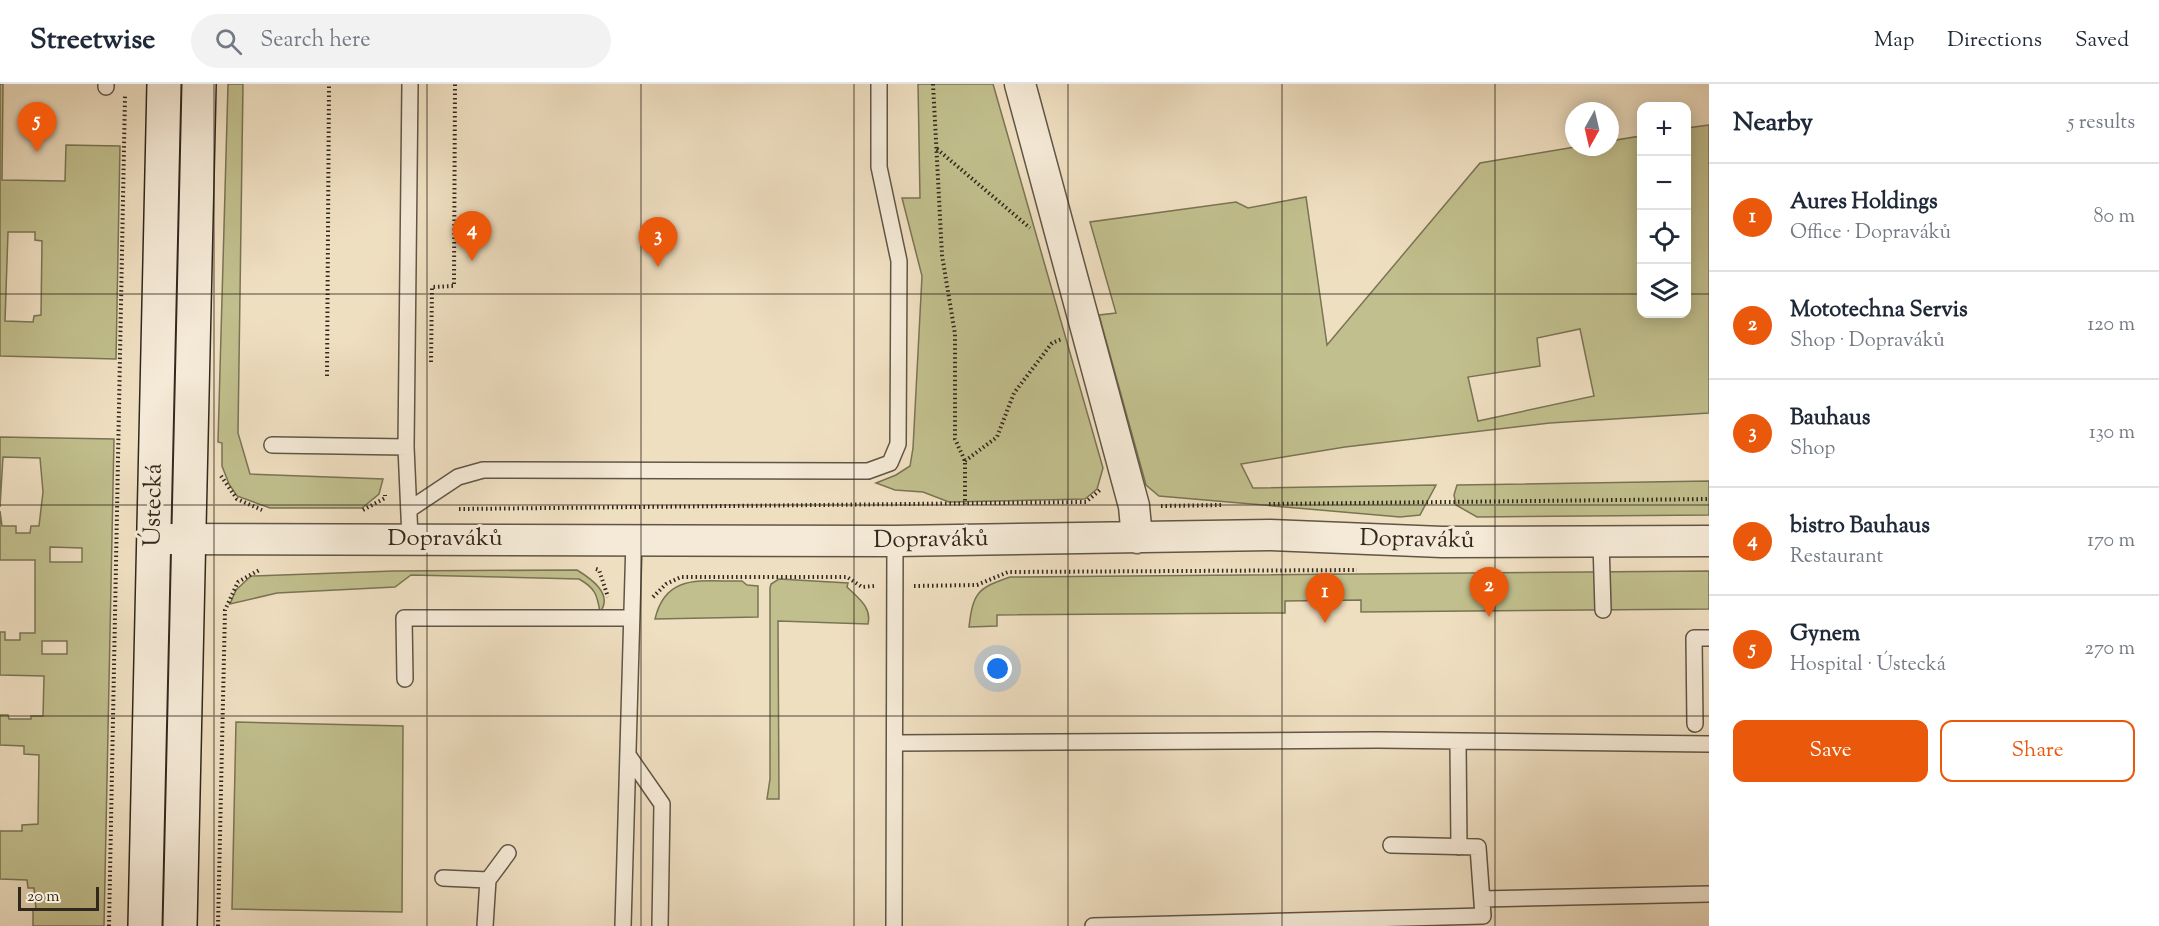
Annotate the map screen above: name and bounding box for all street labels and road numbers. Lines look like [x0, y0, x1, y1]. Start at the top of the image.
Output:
street label: Ústecká [136, 463, 172, 547]
street label: Dopraváků [387, 522, 503, 556]
street label: Dopraváků [873, 522, 989, 558]
street label: Dopraváků [1359, 522, 1475, 558]

